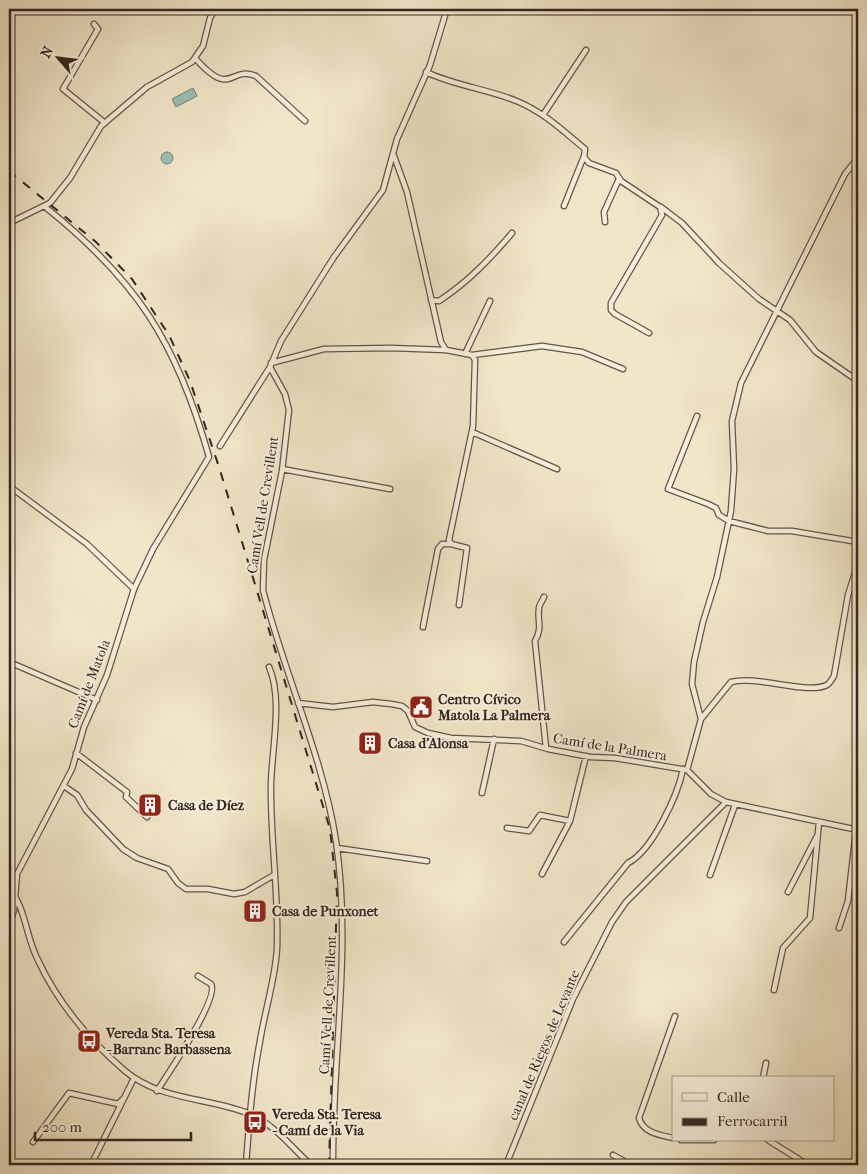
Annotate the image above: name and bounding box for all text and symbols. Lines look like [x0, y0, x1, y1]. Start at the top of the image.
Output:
north arrow [32, 32, 82, 82]
text: N [37, 43, 57, 61]
street label: Camí Vell de Crevillent [244, 435, 282, 575]
street label: Camí de Matola [64, 637, 114, 731]
place label: Centro Cívico Matola La Palmera [437, 691, 551, 724]
public building icon: Centro Cívico Matola La Palmera [408, 694, 434, 720]
building icon: Casa d'Alonsa [357, 730, 383, 756]
street label: Camí de la Palmera [552, 730, 669, 764]
place label: Casa d'Alonsa [388, 735, 469, 752]
building icon: Casa de Díez [137, 792, 163, 818]
place label: Casa de Díez [168, 797, 245, 814]
building icon: Casa de Punxonet [242, 898, 268, 924]
place label: Casa de Punxonet [272, 903, 380, 920]
street label: Camí Vell de Crevillent [316, 935, 340, 1075]
street label: canal de Riegos de Levante [505, 967, 583, 1123]
place label: Vereda Sta. Teresa - Barranc Barbassena [105, 1025, 232, 1058]
bus stop icon: Vereda Sta. Teresa - Barranc Barbassena [76, 1028, 102, 1054]
legend [672, 1076, 834, 1142]
text: Calle [717, 1088, 750, 1106]
place label: Vereda Sta. Teresa - Camí de la Via [271, 1106, 382, 1139]
scale bar [35, 1109, 191, 1141]
bus stop icon: Vereda Sta. Teresa - Camí de la Via [242, 1109, 268, 1135]
text: Ferrocarril [717, 1112, 788, 1130]
text: 200 m [42, 1118, 82, 1136]

